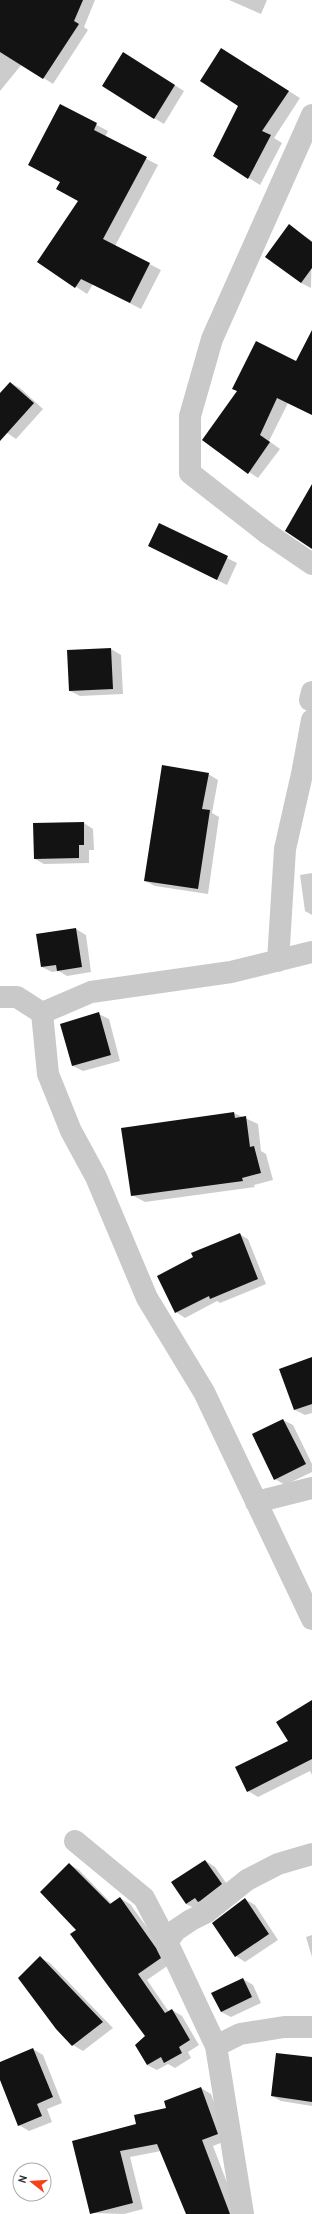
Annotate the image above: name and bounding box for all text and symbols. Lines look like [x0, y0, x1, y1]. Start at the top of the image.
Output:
north arrow [12, 2162, 52, 2202]
text: N [15, 2174, 30, 2185]

